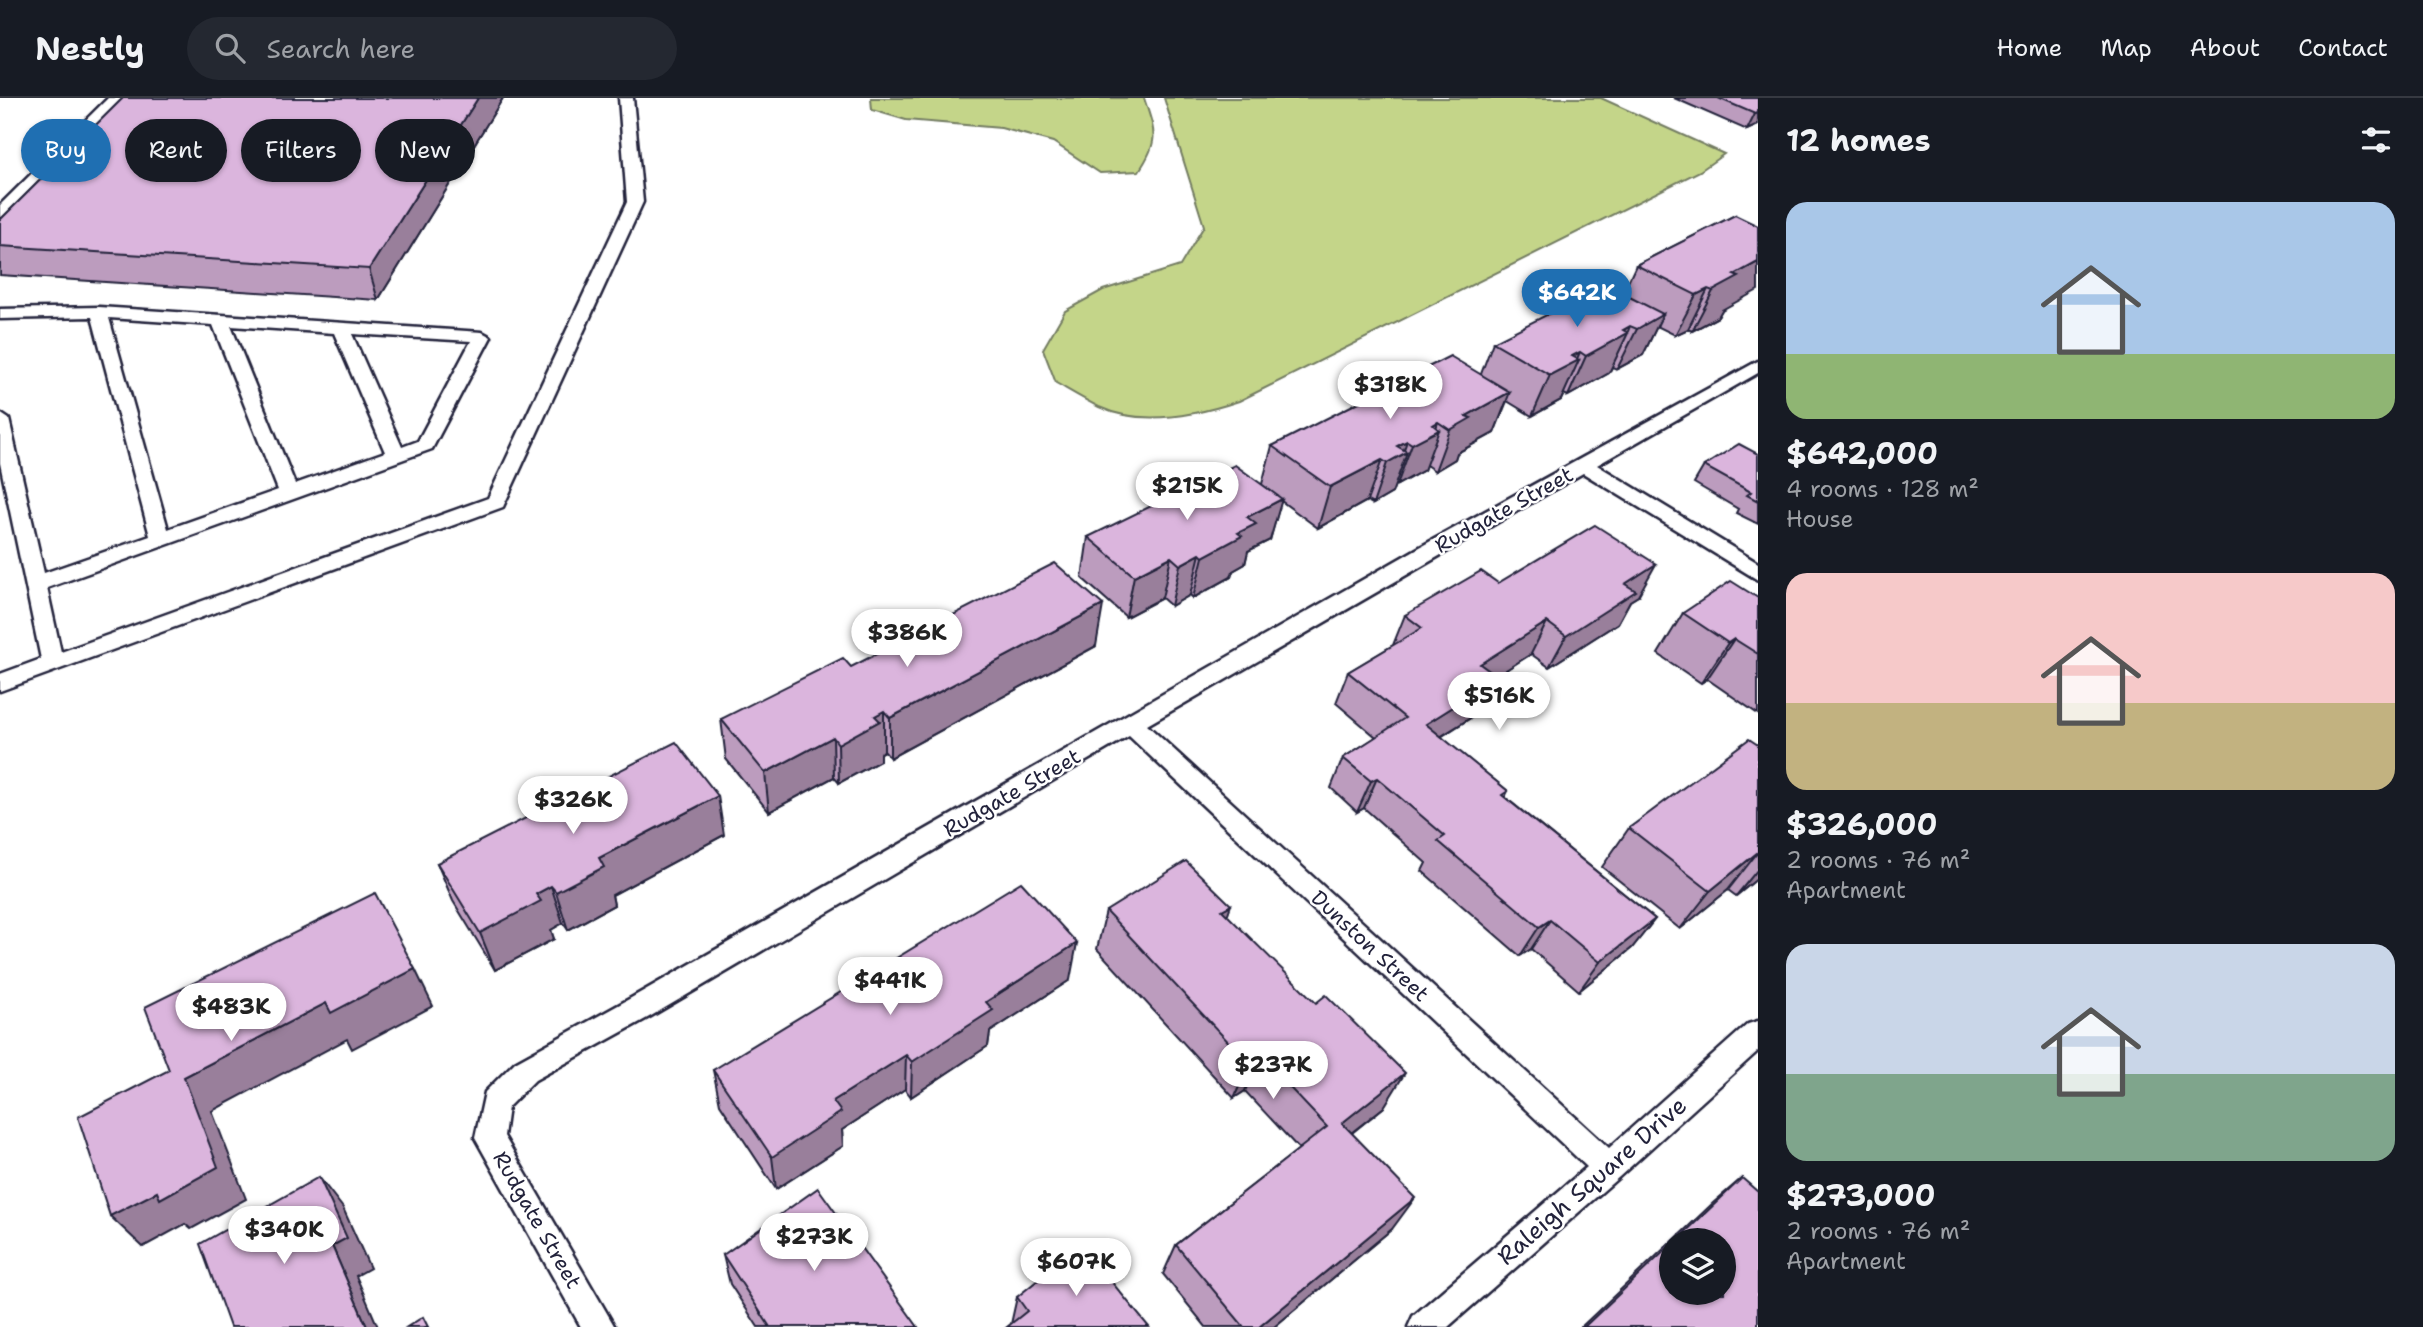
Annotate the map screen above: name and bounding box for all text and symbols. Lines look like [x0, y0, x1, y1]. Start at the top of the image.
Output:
search box [187, 17, 677, 80]
text: Nestly [35, 26, 145, 71]
icon: search [211, 29, 249, 67]
text: Search here [267, 31, 415, 66]
text: Home [1996, 32, 2062, 64]
text: Map [2100, 32, 2152, 64]
text: About [2190, 32, 2260, 64]
text: Contact [2298, 32, 2388, 64]
chip: Buy [21, 119, 111, 182]
chip: Rent [125, 119, 227, 182]
chip: Filters [241, 119, 361, 182]
chip: New [375, 119, 475, 182]
text: 12 homes [1786, 120, 1930, 161]
icon: filters [2357, 121, 2395, 159]
icon: home [2028, 247, 2154, 373]
pin: $642K [1528, 270, 1626, 329]
text: $642K [1538, 277, 1616, 307]
pin: $318K [1341, 362, 1439, 421]
text: $318K [1354, 369, 1426, 399]
text: $642,000 [1786, 433, 1938, 474]
street label: Rudgate Street [1430, 460, 1578, 560]
pin: $215K [1138, 462, 1236, 522]
text: $215K [1152, 470, 1222, 500]
text: 4 rooms · 128 m² [1786, 474, 1979, 504]
text: House [1786, 504, 1854, 534]
pin: $386K [858, 610, 956, 669]
text: $386K [867, 617, 947, 647]
icon: home [2028, 618, 2154, 744]
pin: $516K [1450, 672, 1548, 732]
text: $516K [1463, 680, 1535, 710]
street label: Rudgate Street [938, 742, 1086, 844]
pin: $326K [524, 776, 622, 836]
text: $326K [534, 784, 612, 814]
text: $326,000 [1786, 804, 1937, 845]
text: 2 rooms · 76 m² [1786, 845, 1970, 875]
text: Apartment [1786, 875, 1906, 905]
street label: Dunston Street [1305, 884, 1435, 1008]
pin: $441K [841, 958, 939, 1017]
text: $441K [854, 965, 926, 995]
pin: $483K [182, 984, 280, 1043]
icon: home [2028, 989, 2154, 1115]
text: $483K [191, 991, 271, 1021]
pin: $237K [1224, 1042, 1322, 1101]
text: $237K [1234, 1049, 1312, 1079]
street label: Raleigh Square Drive [1490, 1090, 1694, 1272]
street label: Rudgate Street [486, 1146, 588, 1294]
text: $273,000 [1786, 1175, 1936, 1216]
pin: $340K [235, 1206, 333, 1266]
text: $340K [244, 1214, 324, 1244]
pin: $273K [765, 1214, 863, 1273]
text: 2 rooms · 76 m² [1786, 1216, 1970, 1246]
text: $273K [775, 1221, 853, 1251]
map controls [1659, 1228, 1736, 1305]
button: layers [1659, 1228, 1736, 1305]
pin: $607K [1027, 1238, 1125, 1298]
text: $607K [1036, 1246, 1116, 1276]
text: Apartment [1786, 1246, 1906, 1276]

